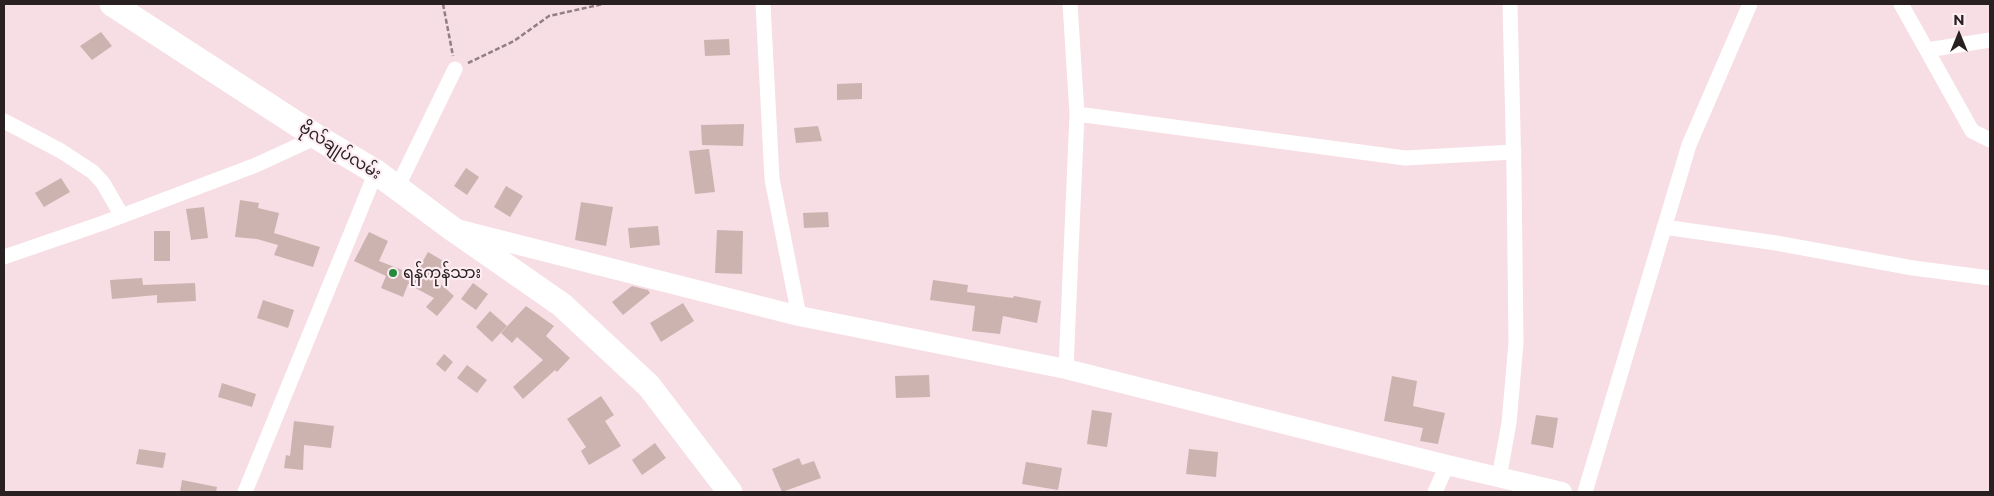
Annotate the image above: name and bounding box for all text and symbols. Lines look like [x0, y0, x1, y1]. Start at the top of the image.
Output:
north arrow [1934, 10, 1984, 60]
text: N [1953, 11, 1965, 29]
street label: ဗိုလ်ချုပ်လမ်း [295, 118, 385, 184]
place label: ရန်ကုန်သား [403, 263, 481, 283]
marker: ရန်ကုန်သား [387, 267, 399, 279]

